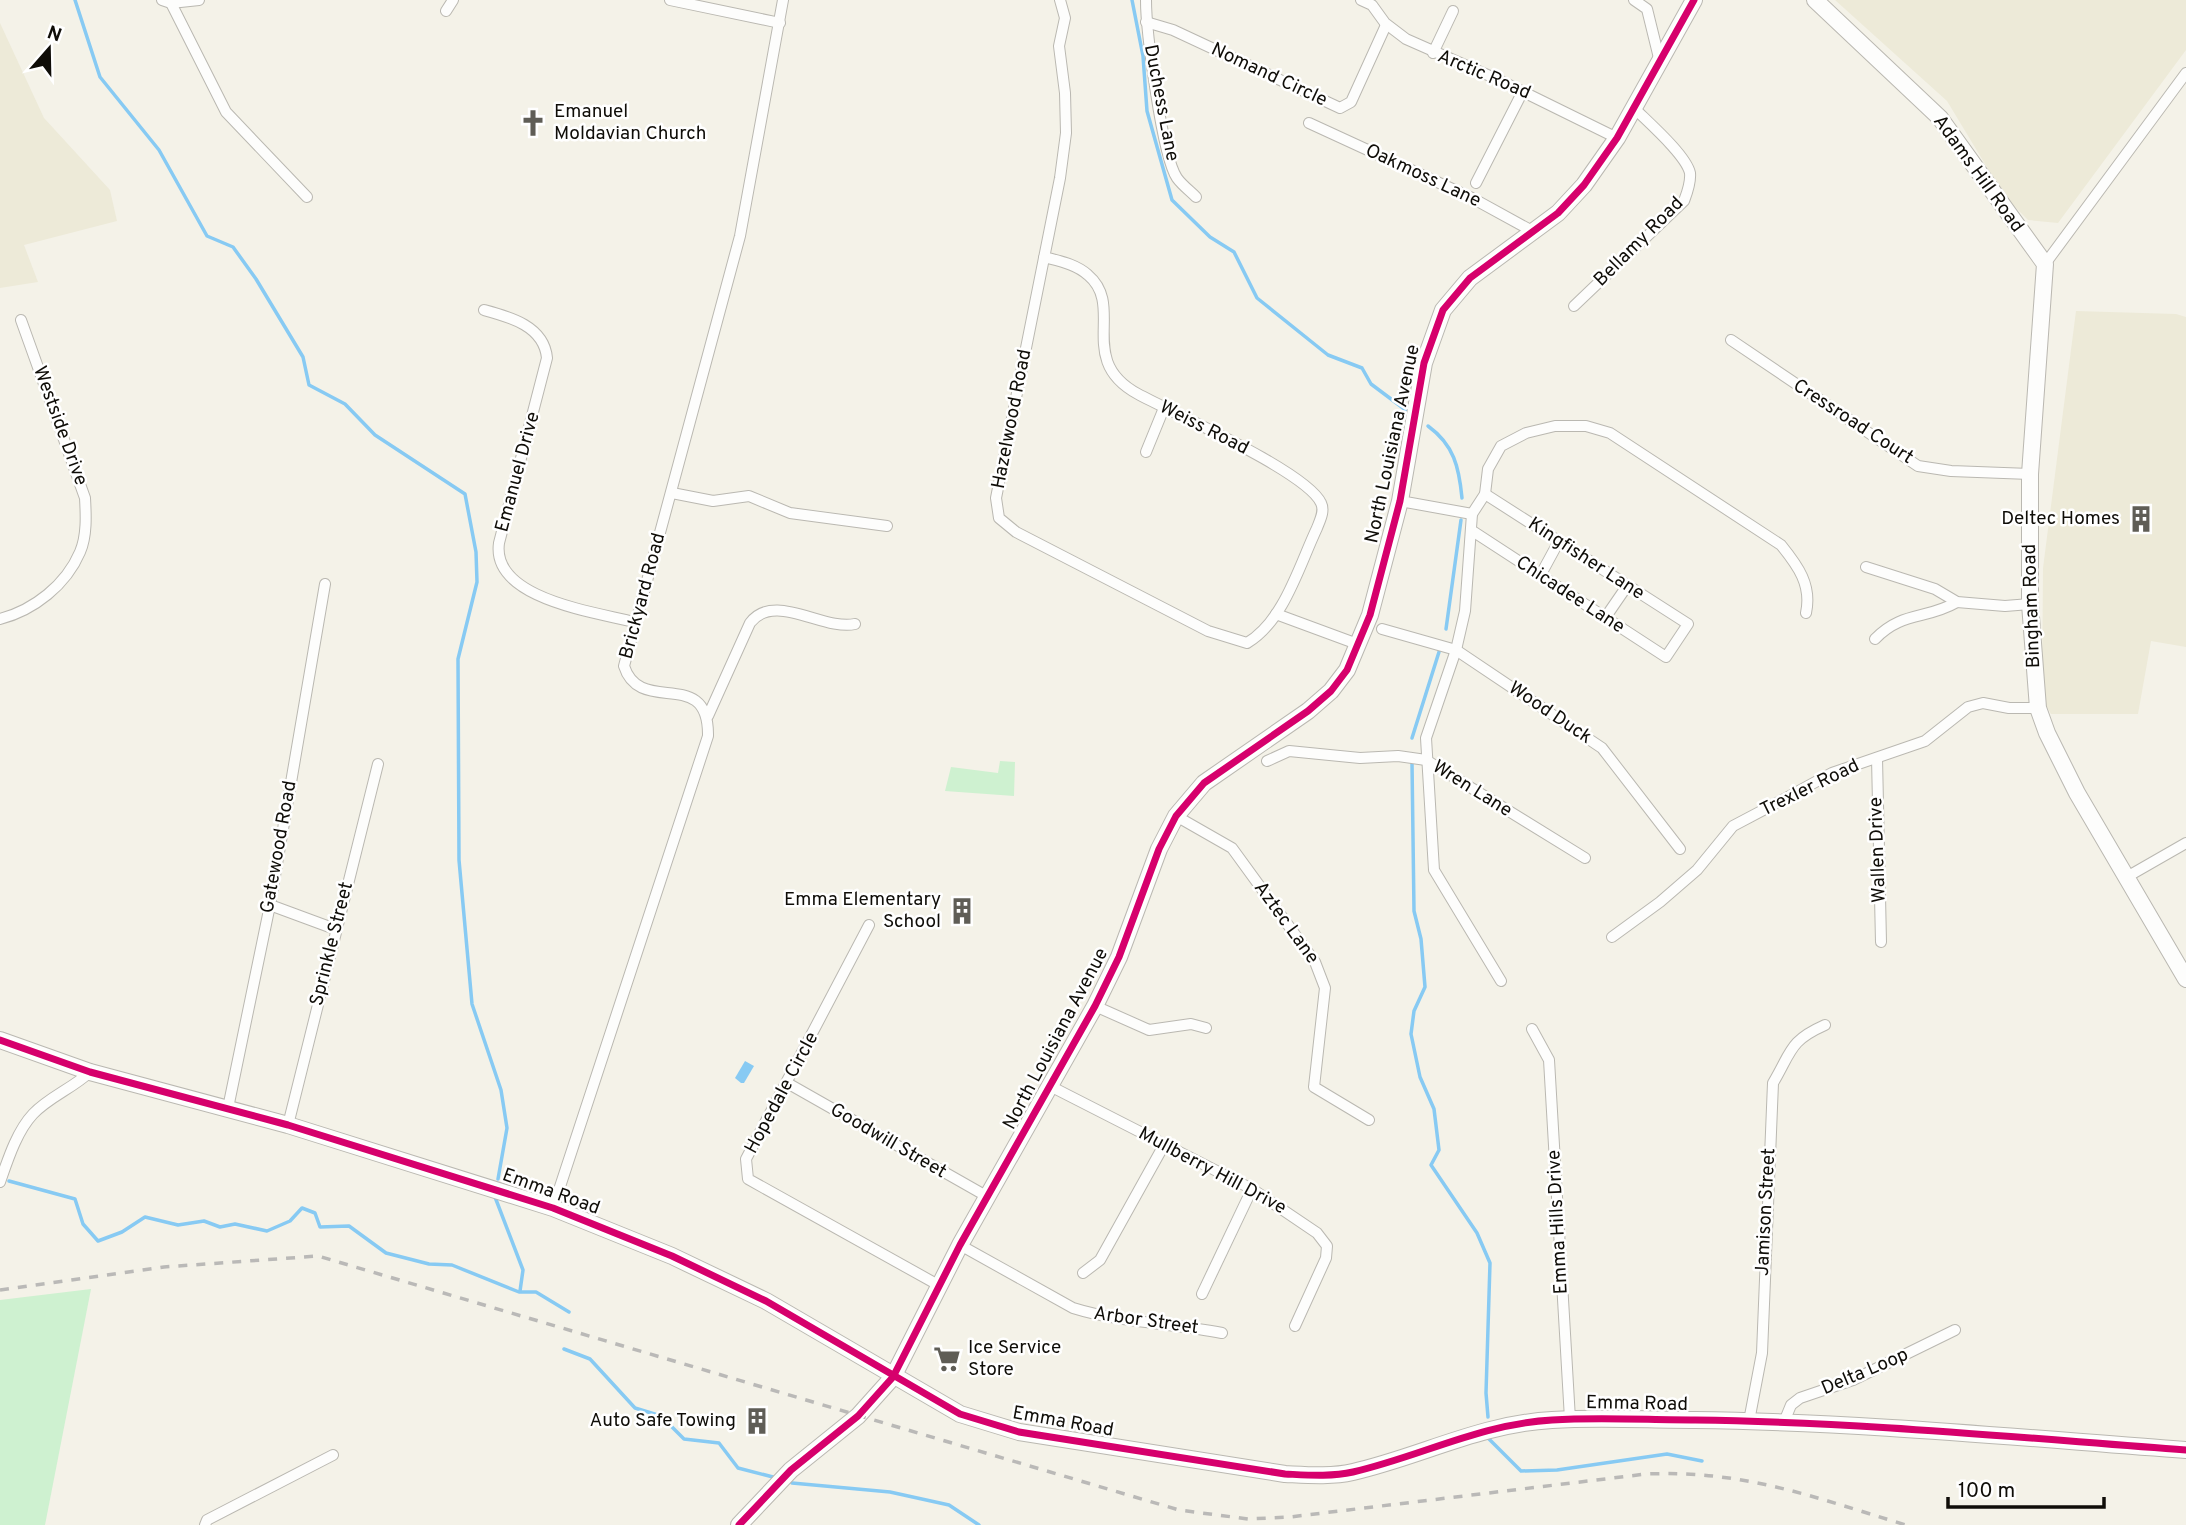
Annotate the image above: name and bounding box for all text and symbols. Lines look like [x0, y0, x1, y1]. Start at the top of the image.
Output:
north arrow [14, 14, 84, 84]
text: N [44, 21, 65, 49]
street label: Nomand Circle [1207, 38, 1331, 112]
street label: Duchess Lane [1138, 43, 1184, 163]
street label: Arctic Road [1434, 45, 1534, 105]
place label: Emanuel Moldavian Church [554, 100, 706, 146]
church icon: Emanuel Moldavian Church [518, 108, 548, 138]
street label: Adams Hill Road [1927, 110, 2029, 238]
street label: Oakmoss Lane [1361, 139, 1485, 213]
street label: Bellamy Road [1589, 192, 1689, 292]
street label: North Louisiana Avenue [1360, 343, 1426, 545]
street label: Hazelwood Road [987, 347, 1037, 491]
street label: Westside Drive [27, 363, 93, 489]
street label: Cressroad Court [1788, 374, 1918, 470]
street label: Weiss Road [1155, 395, 1253, 461]
street label: Emanuel Drive [490, 409, 546, 535]
building icon: Deltec Homes [2126, 504, 2156, 534]
place label: Deltec Homes [2001, 507, 2120, 531]
street label: Kingfisher Lane [1523, 512, 1649, 606]
street label: Brickyard Road [615, 530, 671, 662]
street label: Bingham Road [2018, 543, 2046, 669]
street label: Chicadee Lane [1511, 551, 1629, 639]
street label: Wood Duck [1504, 676, 1596, 750]
street label: Trexler Road [1757, 754, 1863, 822]
street label: Wren Lane [1428, 755, 1516, 823]
street label: Gatewood Road [256, 779, 302, 915]
street label: Wallen Drive [1864, 797, 1892, 903]
street label: Aztec Lane [1248, 877, 1324, 969]
street label: Sprinkle Street [305, 880, 359, 1008]
place label: Emma Elementary School [784, 888, 941, 934]
building icon: Emma Elementary School [947, 896, 977, 926]
street label: North Louisiana Avenue [998, 944, 1114, 1134]
street label: Hopedale Circle [740, 1028, 824, 1158]
street label: Goodwill Street [825, 1098, 951, 1184]
street label: Mullberry Hill Drive [1134, 1122, 1290, 1220]
street label: Jamison Street [1751, 1147, 1781, 1277]
street label: Emma Hills Drive [1542, 1149, 1574, 1295]
street label: Emma Road [499, 1163, 603, 1221]
street label: Arbor Street [1092, 1302, 1200, 1340]
place label: Ice Service Store [968, 1336, 1061, 1382]
street label: Delta Loop [1818, 1343, 1912, 1401]
supermarket icon: Ice Service Store [932, 1344, 962, 1374]
street label: Emma Road [1586, 1391, 1688, 1417]
street label: Emma Road [1011, 1401, 1115, 1443]
building icon: Auto Safe Towing [742, 1406, 772, 1436]
place label: Auto Safe Towing [589, 1409, 736, 1433]
scale bar [1948, 1466, 2104, 1510]
text: 100 m [1958, 1478, 2015, 1505]

